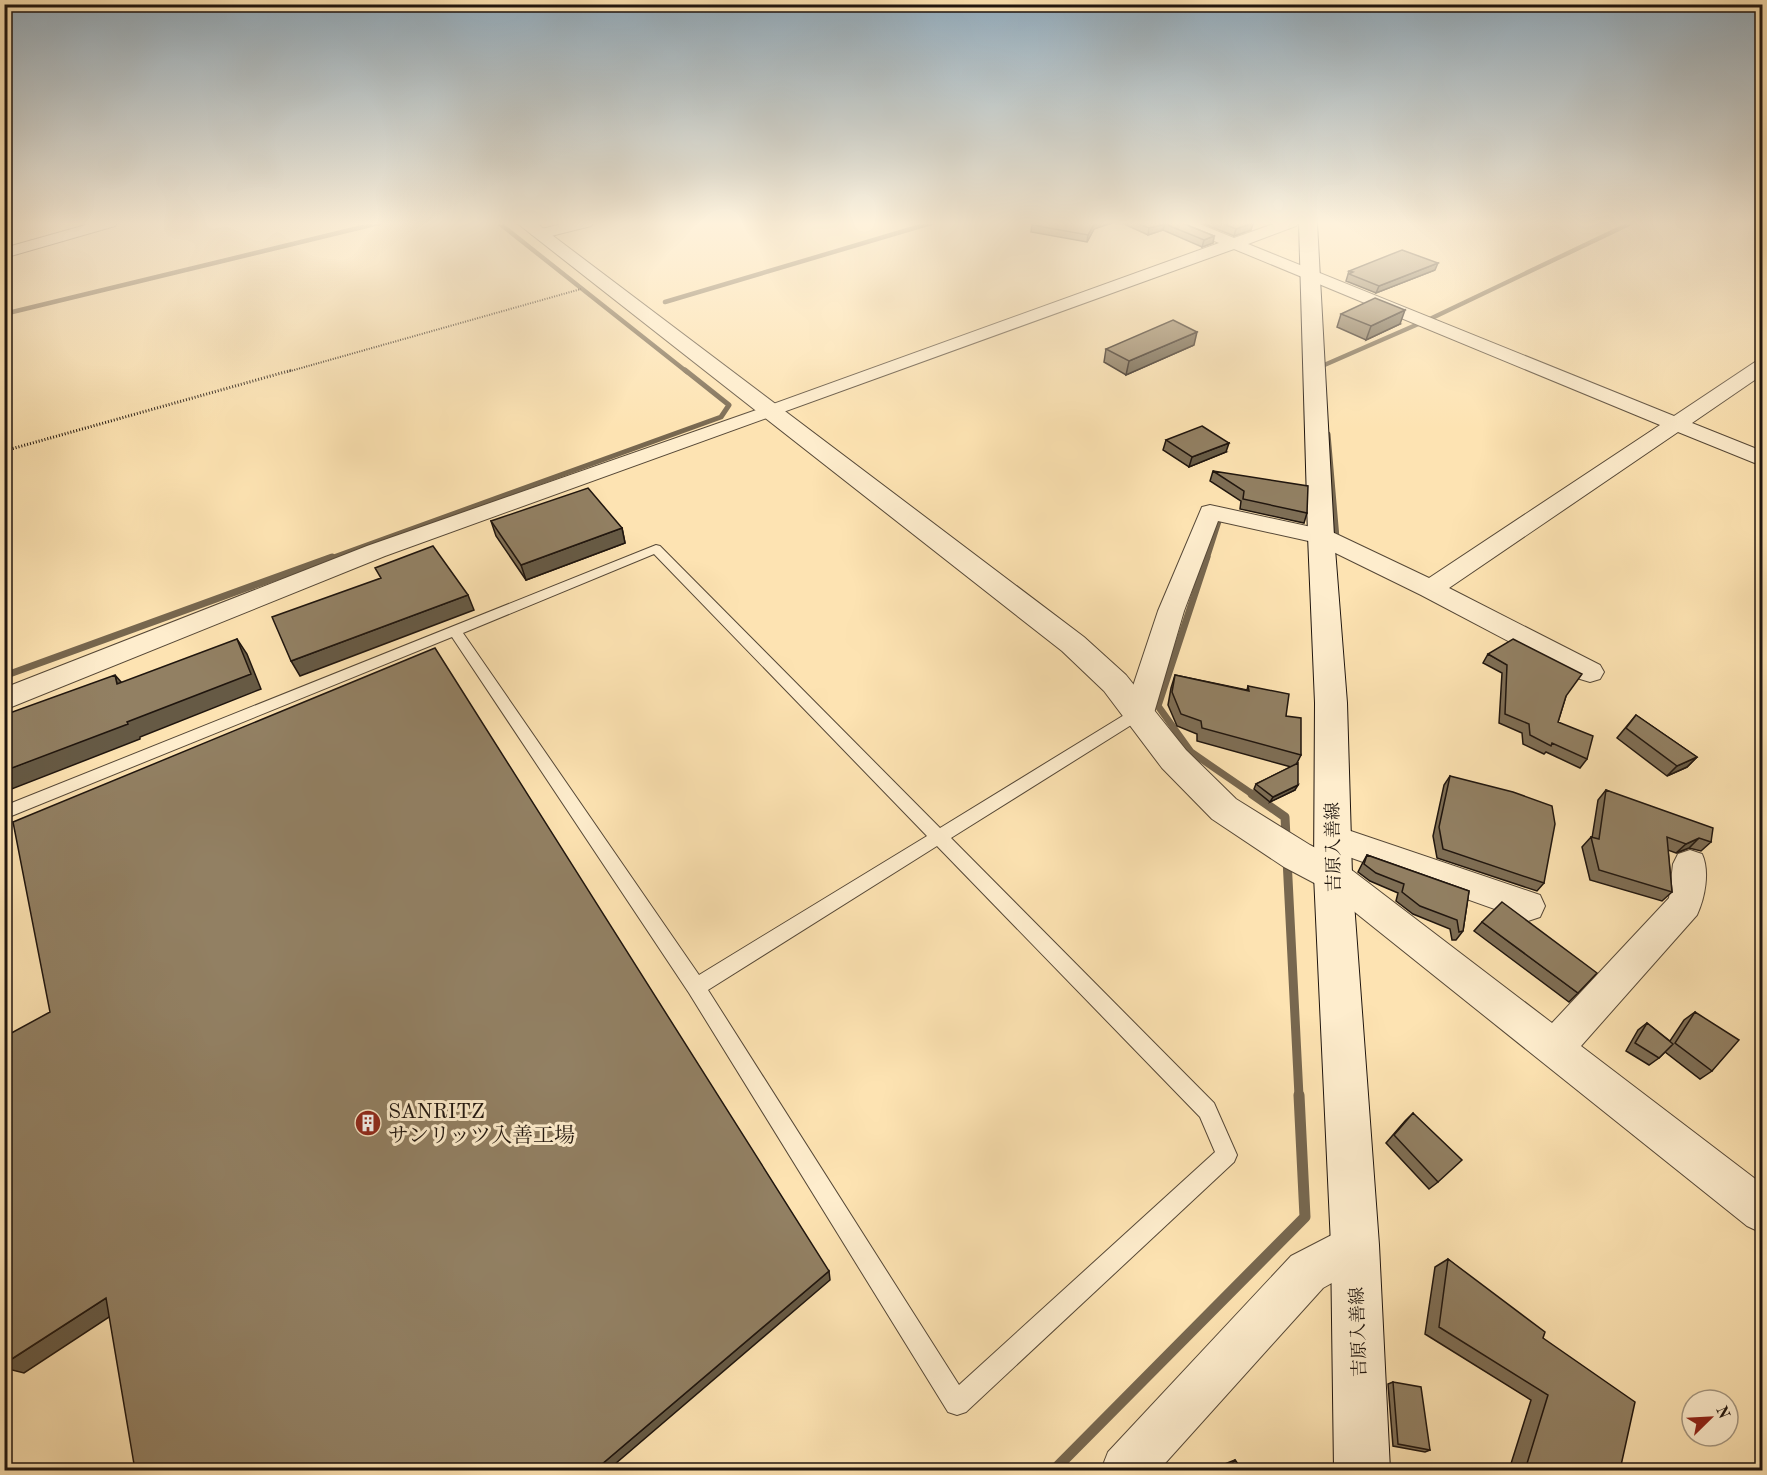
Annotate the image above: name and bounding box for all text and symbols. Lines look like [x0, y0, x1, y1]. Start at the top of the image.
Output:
street label: 吉原入善線 [1322, 802, 1344, 892]
place label: SANRITZ サンリッツ入善工場 [388, 1102, 575, 1147]
building icon: SANRITZ サンリッツ入善工場 [353, 1108, 383, 1138]
street label: 吉原入善線 [1346, 1287, 1370, 1377]
north arrow [1680, 1388, 1740, 1448]
text: N [1712, 1404, 1732, 1422]

